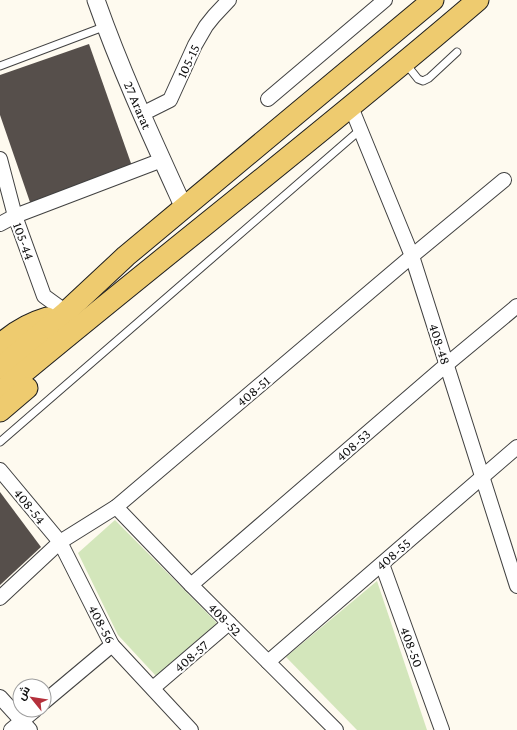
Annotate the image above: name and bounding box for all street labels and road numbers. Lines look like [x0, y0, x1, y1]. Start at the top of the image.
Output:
street label: 105-15 [173, 42, 203, 80]
street label: 27 Ararat [121, 79, 155, 132]
street label: 105-44 [10, 220, 38, 262]
street label: 408-48 [426, 321, 454, 367]
street label: 408-51 [233, 372, 273, 410]
street label: 408-53 [332, 426, 374, 464]
street label: 408-54 [11, 485, 49, 527]
street label: 408-55 [372, 535, 414, 573]
street label: 408-52 [205, 599, 245, 639]
street label: 408-56 [85, 602, 119, 646]
street label: 408-50 [397, 624, 427, 670]
street label: 408-57 [171, 636, 212, 675]

